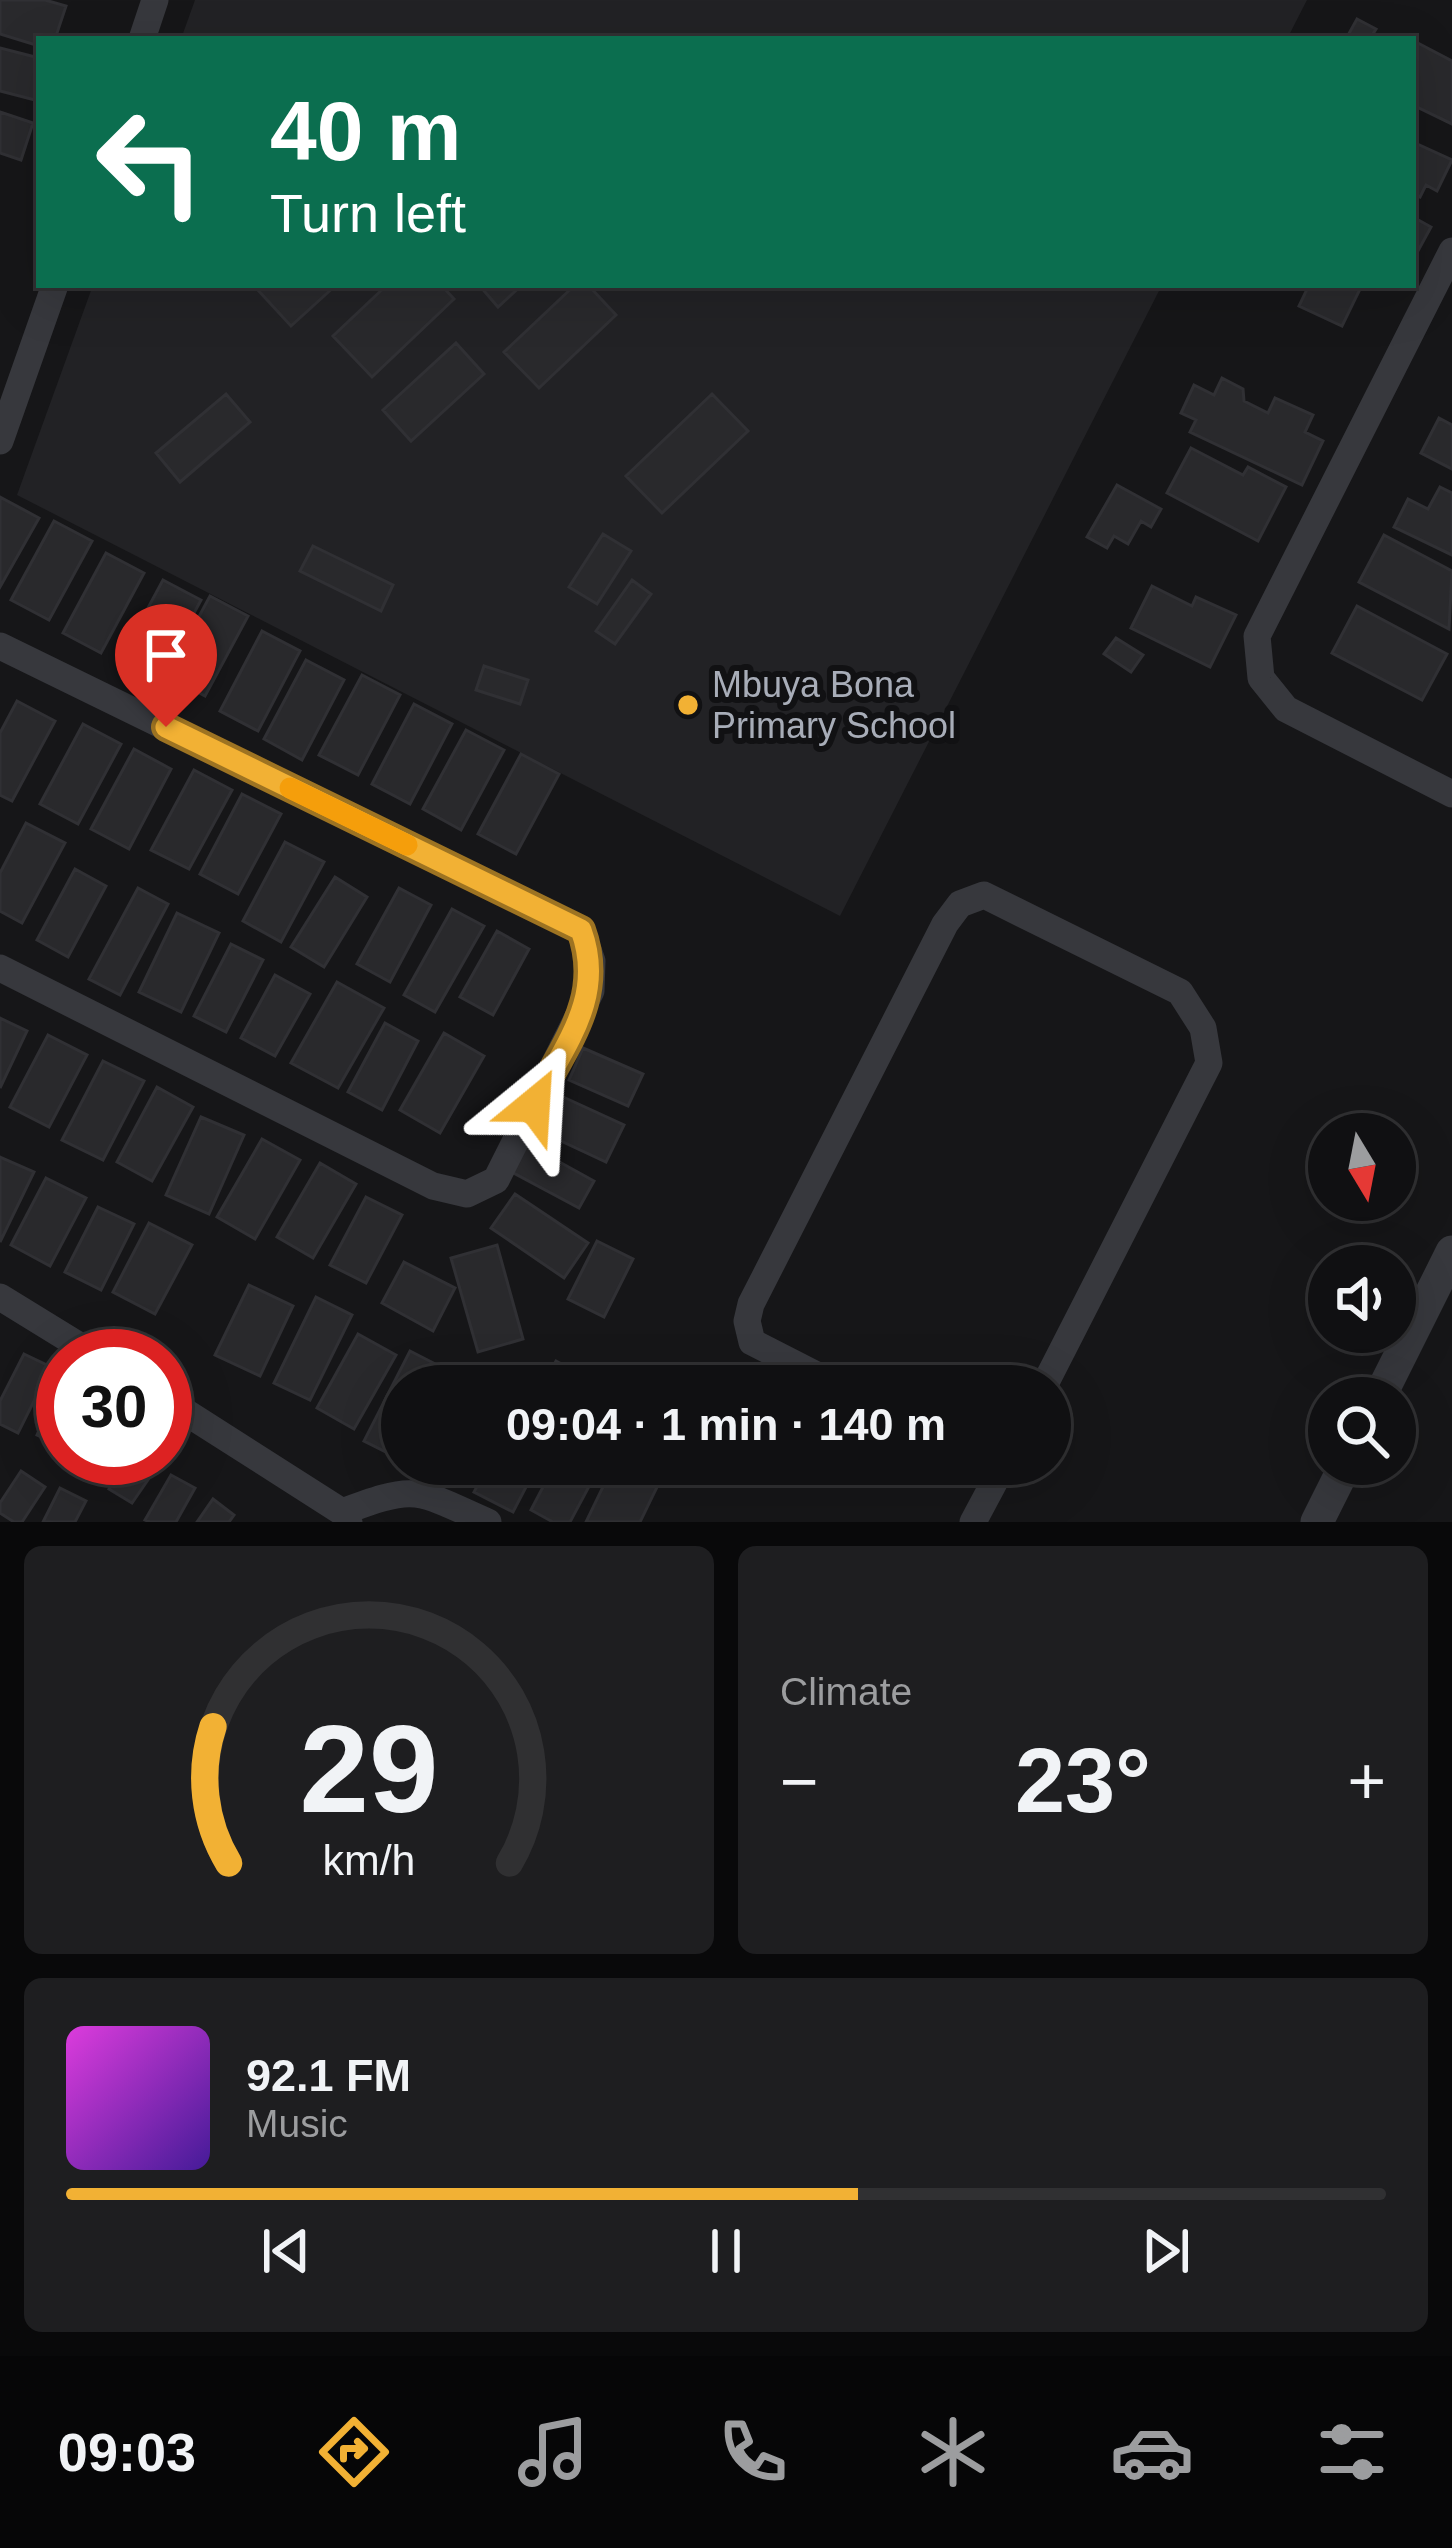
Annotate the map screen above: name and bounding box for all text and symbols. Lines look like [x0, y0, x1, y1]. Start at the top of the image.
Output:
icon: left [72, 84, 228, 240]
text: 40 m [270, 84, 461, 178]
text: Turn left [270, 183, 466, 243]
pin [115, 604, 217, 727]
icon: arrive [133, 622, 199, 688]
place label: Mbuya Bona Primary School [712, 664, 956, 746]
marker: Mbuya Bona Primary School [675, 692, 701, 718]
position arrow [471, 1042, 597, 1168]
north arrow [1308, 1113, 1416, 1221]
map controls [1308, 1113, 1416, 1485]
button: sound [1308, 1245, 1416, 1353]
speed limit sign: 30 [36, 1329, 192, 1485]
button: search [1308, 1377, 1416, 1485]
text: 09:04 · 1 min · 140 m [506, 1399, 946, 1450]
text: Climate [780, 1670, 912, 1713]
text: 29 [300, 1699, 438, 1838]
text: 23° [1015, 1731, 1151, 1831]
text: − [780, 1744, 819, 1818]
text: + [1347, 1744, 1386, 1818]
text: km/h [323, 1836, 415, 1884]
text: 92.1 FM [246, 2050, 411, 2101]
text: Music [246, 2102, 348, 2145]
icon: previous [253, 2218, 319, 2284]
icon: pause [693, 2218, 759, 2284]
icon: next [1133, 2218, 1199, 2284]
icon: directions [312, 2410, 396, 2494]
icon: music [511, 2410, 595, 2494]
icon: phone [711, 2410, 795, 2494]
icon: climate [911, 2410, 995, 2494]
icon: car [1110, 2410, 1194, 2494]
icon: filters [1310, 2410, 1394, 2494]
text: 09:03 [58, 2422, 196, 2482]

